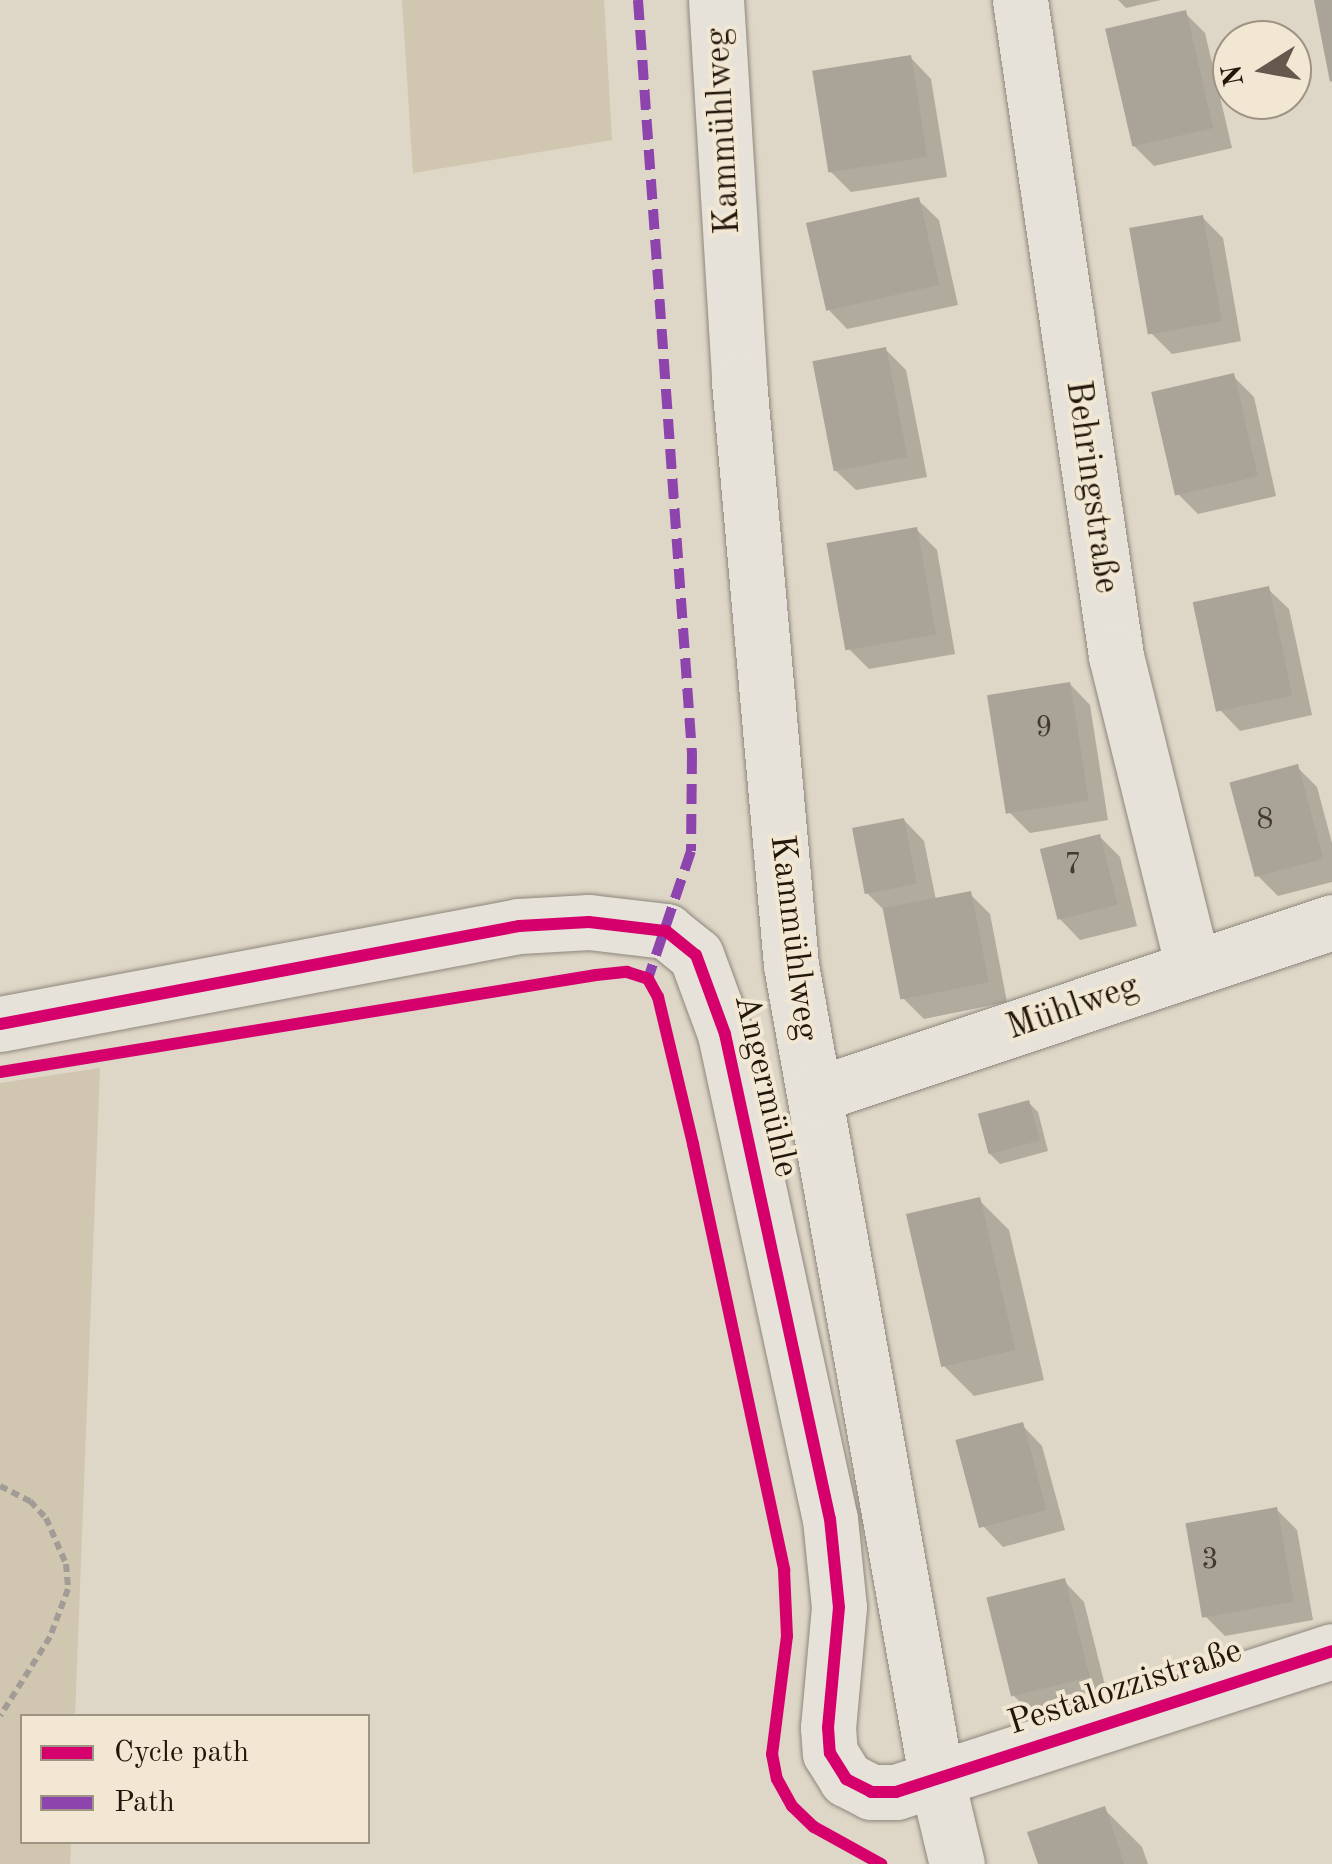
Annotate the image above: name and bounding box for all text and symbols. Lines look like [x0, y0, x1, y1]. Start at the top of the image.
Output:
north arrow [1212, 20, 1312, 120]
street label: Kammühlweg [698, 27, 750, 235]
text: N [1219, 62, 1250, 89]
street label: Behringstraße [1055, 378, 1127, 596]
house number: 9 [1035, 710, 1053, 746]
house number: 8 [1256, 802, 1274, 838]
street label: Kammühlweg [760, 833, 826, 1043]
house number: 7 [1064, 847, 1082, 883]
street label: Mühlweg [1001, 966, 1145, 1050]
street label: Angermühle [724, 991, 806, 1181]
house number: 3 [1201, 1542, 1219, 1578]
street label: Pestalozzistraße [1003, 1630, 1247, 1746]
legend [20, 1714, 370, 1844]
text: Cycle path [114, 1738, 249, 1768]
text: Path [114, 1788, 175, 1818]

